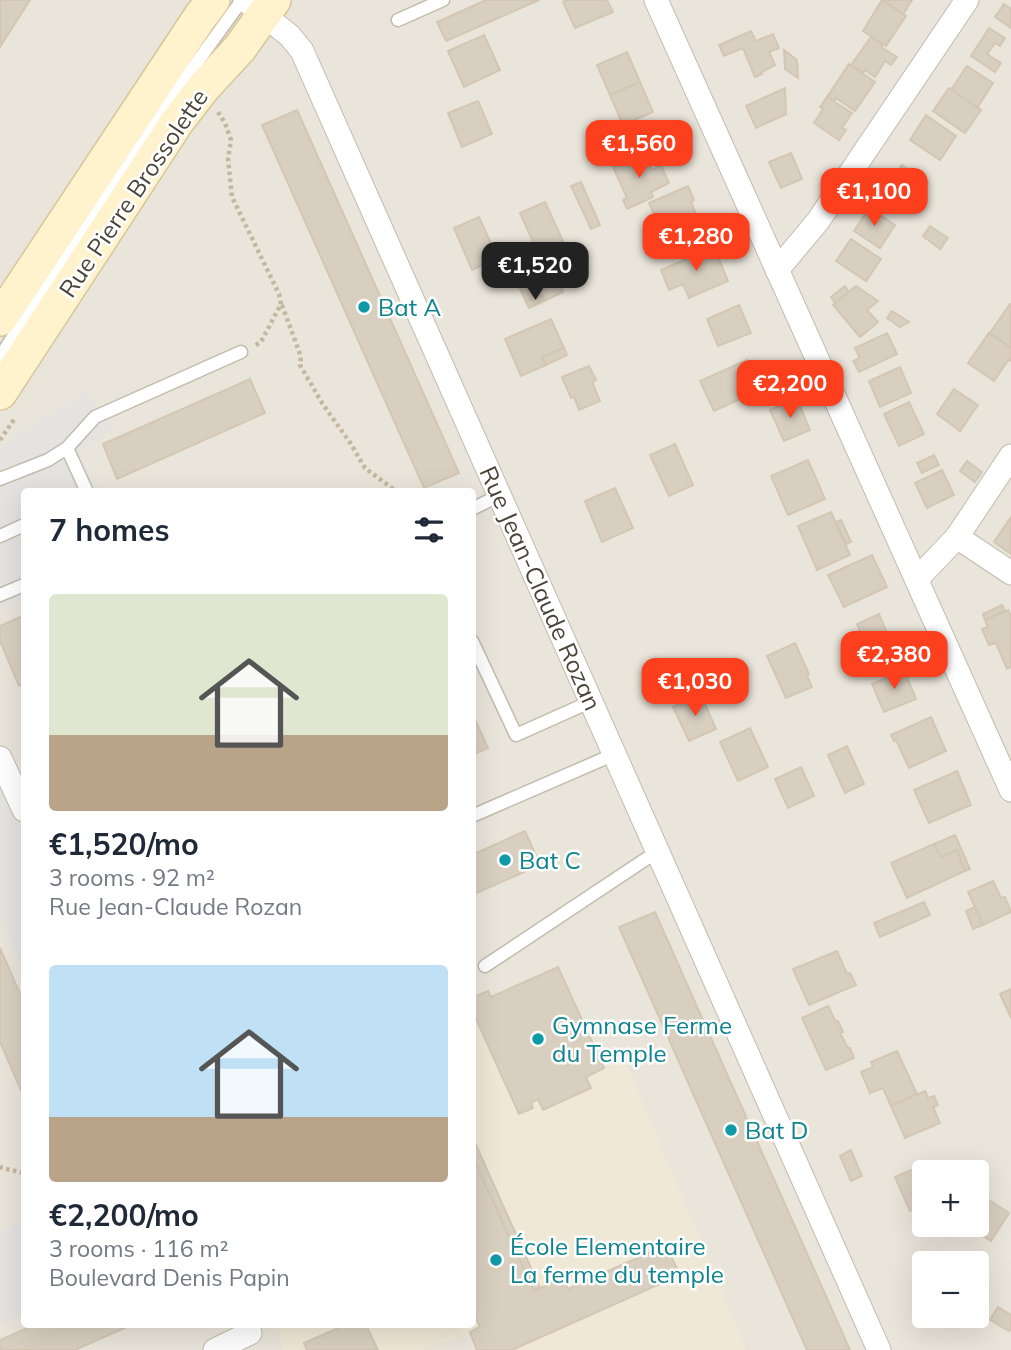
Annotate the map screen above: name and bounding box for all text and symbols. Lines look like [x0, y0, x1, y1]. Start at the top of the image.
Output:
street label: Rue Pierre Brossolette [52, 83, 214, 303]
pin: €1,560 [582, 120, 696, 180]
text: €1,560 [602, 128, 676, 157]
pin: €1,100 [817, 168, 931, 228]
text: €1,100 [837, 176, 911, 205]
pin: €1,280 [639, 214, 753, 273]
text: €1,280 [659, 221, 733, 250]
pin: €1,520 [478, 243, 592, 302]
text: €1,520 [498, 250, 572, 279]
place label: Bat A [378, 292, 441, 322]
marker: Bat A [356, 299, 372, 315]
pin: €2,200 [733, 360, 847, 420]
text: €2,200 [753, 368, 827, 397]
street label: Rue Jean-Claude Rozan [474, 461, 608, 715]
text: 7 homes [49, 511, 170, 549]
icon: filters [410, 511, 448, 549]
pin: €2,380 [837, 632, 951, 691]
text: €2,380 [857, 639, 931, 668]
icon: home [186, 640, 312, 766]
pin: €1,030 [638, 658, 752, 718]
text: €1,030 [658, 666, 732, 695]
text: €1,520/mo [49, 825, 199, 863]
place label: Bat C [519, 845, 581, 875]
marker: Bat C [497, 852, 513, 868]
text: 3 rooms · 92 m² [49, 863, 215, 892]
text: Rue Jean-Claude Rozan [49, 892, 302, 921]
place label: Gymnase Ferme du Temple [552, 1010, 732, 1068]
icon: home [186, 1011, 312, 1137]
marker: Gymnase Ferme du Temple [530, 1031, 546, 1047]
place label: Bat D [745, 1115, 808, 1145]
marker: Bat D [723, 1122, 739, 1138]
map controls [912, 1160, 989, 1328]
button: + [912, 1160, 989, 1237]
text: €2,200/mo [49, 1196, 199, 1234]
place label: École Elementaire La ferme du temple [510, 1231, 724, 1289]
text: 3 rooms · 116 m² [49, 1234, 229, 1263]
button: − [912, 1251, 989, 1328]
marker: École Elementaire La ferme du temple [488, 1252, 504, 1268]
text: Boulevard Denis Papin [49, 1263, 290, 1292]

